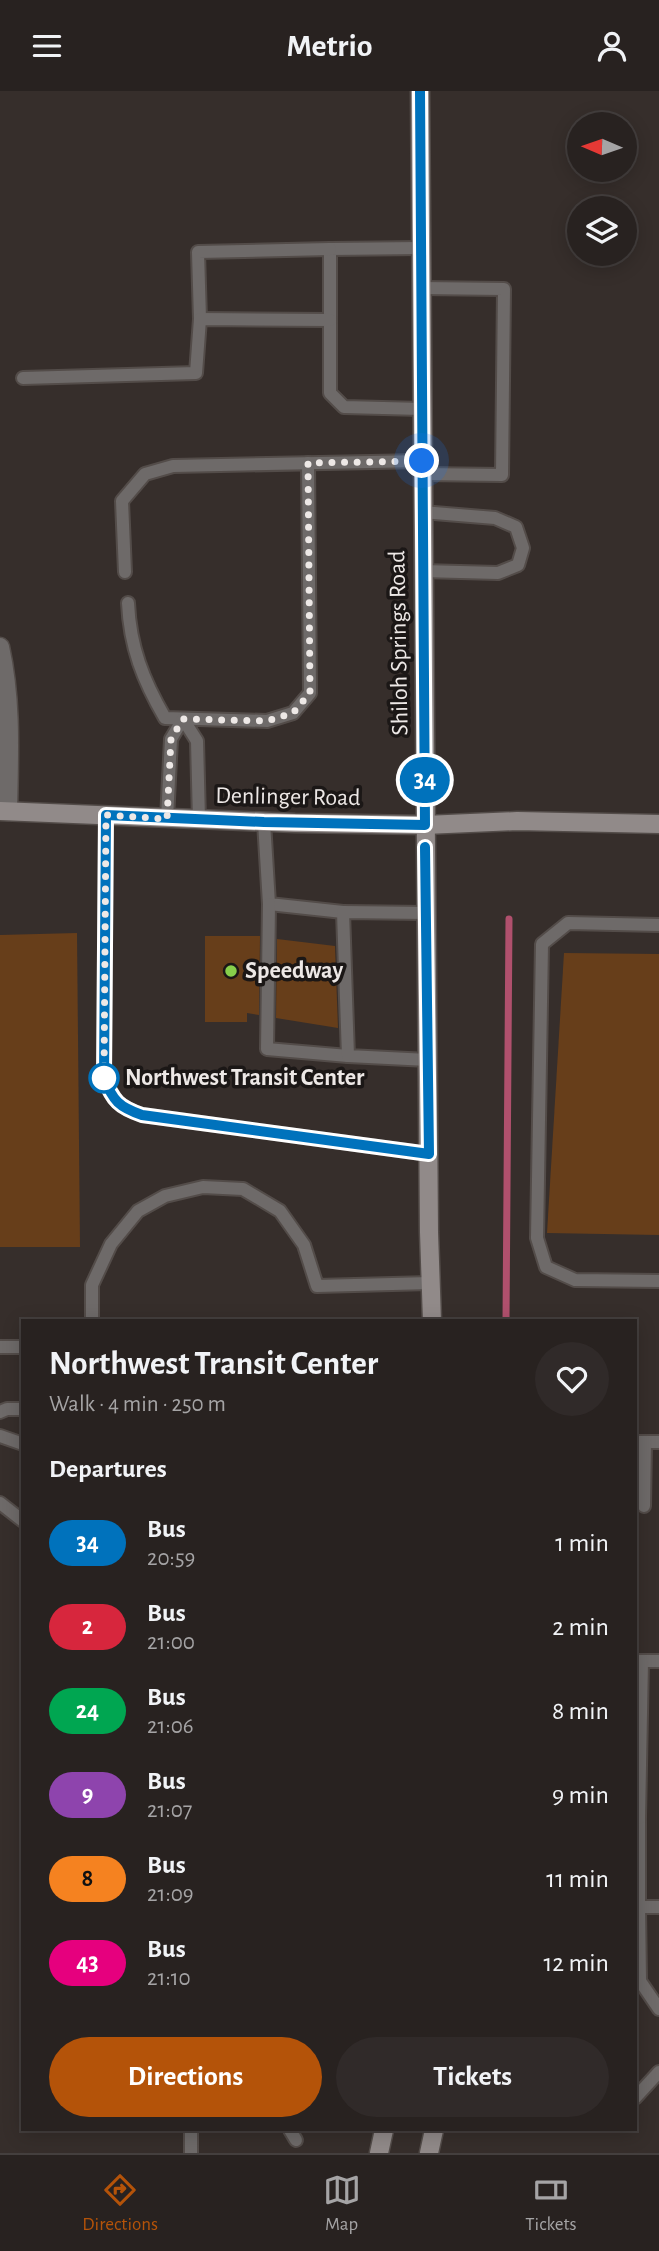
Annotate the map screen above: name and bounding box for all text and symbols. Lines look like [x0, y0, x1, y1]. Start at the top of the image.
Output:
icon: menu [28, 27, 66, 65]
icon: person [593, 27, 631, 65]
text: Metrio [286, 30, 373, 62]
north arrow [567, 112, 637, 182]
map controls [567, 112, 637, 266]
button: layers [567, 196, 637, 266]
your location [404, 443, 439, 478]
street label: Shiloh Springs Road [385, 550, 413, 736]
line badge: 34 [394, 757, 457, 803]
text: 34 [414, 768, 436, 792]
street label: Denlinger Road [215, 784, 361, 810]
place label: Speedway [245, 959, 343, 983]
marker: Speedway [223, 963, 239, 979]
marker: Northwest Transit Center [89, 1063, 119, 1093]
place label: Northwest Transit Center [125, 1066, 365, 1090]
button: heart [535, 1342, 609, 1416]
text: Northwest Transit Center [49, 1348, 378, 1381]
text: Walk · 4 min · 250 m [49, 1393, 226, 1416]
text: Departures [49, 1456, 167, 1482]
text: Bus [147, 1516, 186, 1542]
text: 1 min [555, 1530, 609, 1556]
text: 34 [76, 1531, 99, 1555]
text: 20:59 [147, 1547, 195, 1570]
text: Bus [147, 1600, 186, 1626]
text: 2 min [552, 1614, 609, 1640]
text: 2 [82, 1615, 93, 1639]
text: 21:00 [147, 1631, 195, 1654]
text: Bus [147, 1684, 186, 1710]
text: 8 min [552, 1698, 609, 1724]
text: 24 [76, 1699, 99, 1723]
text: 21:06 [147, 1715, 194, 1738]
text: Bus [147, 1768, 186, 1794]
text: 9 min [552, 1782, 609, 1808]
text: 9 [82, 1783, 93, 1807]
text: 21:07 [147, 1799, 192, 1822]
text: Bus [147, 1852, 186, 1878]
text: 11 min [546, 1866, 609, 1892]
text: 8 [82, 1867, 93, 1891]
text: 21:09 [147, 1883, 194, 1906]
text: Bus [147, 1936, 186, 1962]
text: 12 min [543, 1950, 609, 1976]
text: 43 [76, 1951, 99, 1975]
text: 21:10 [147, 1967, 191, 1990]
button: Directions [49, 2037, 322, 2117]
button: Tickets [336, 2037, 609, 2117]
tab: Directions [82, 2171, 158, 2236]
tab: Map [323, 2171, 361, 2236]
tab: Tickets [525, 2171, 577, 2236]

